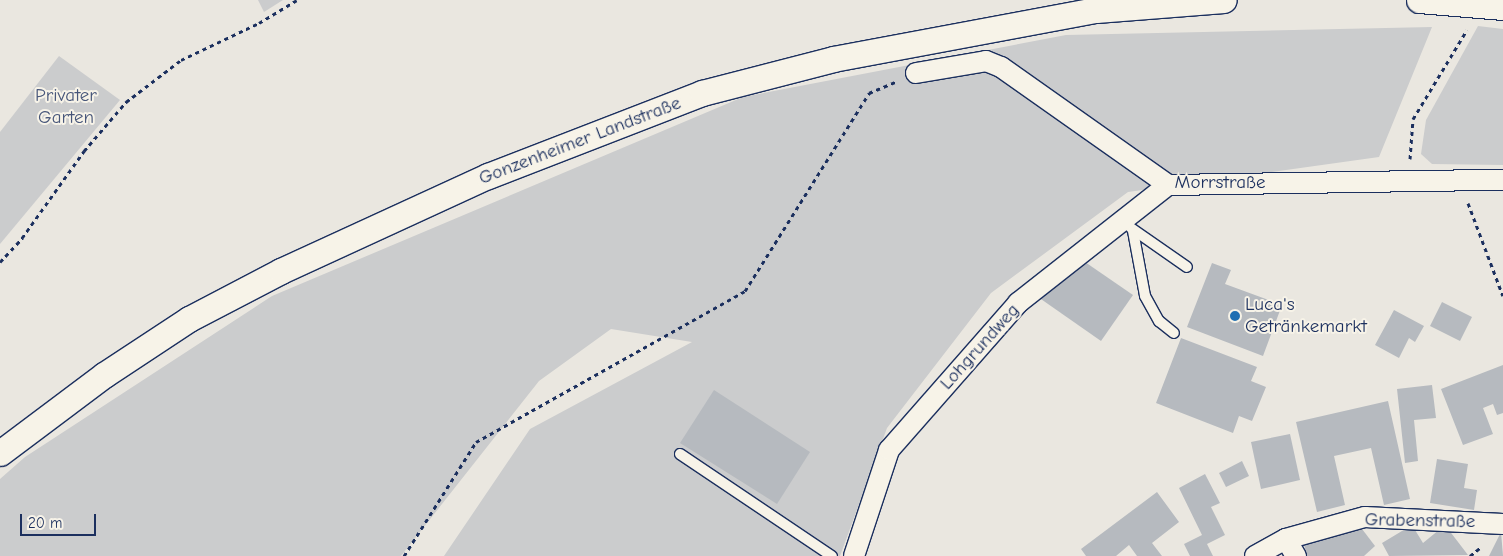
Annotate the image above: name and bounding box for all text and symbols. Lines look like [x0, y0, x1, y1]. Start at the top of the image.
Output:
park label: Privater Garten [35, 85, 97, 129]
street label: Gonzenheimer Landstraße [476, 92, 684, 190]
street label: Morrstraße [1175, 172, 1265, 194]
place label: Luca's Getränkemarkt [1245, 294, 1367, 338]
street label: Lohgrundweg [935, 299, 1025, 395]
marker: Luca's Getränkemarkt [1229, 310, 1241, 322]
scale bar [22, 504, 99, 536]
street label: Grabenstraße [1365, 509, 1475, 533]
text: 20 m [28, 514, 62, 532]

